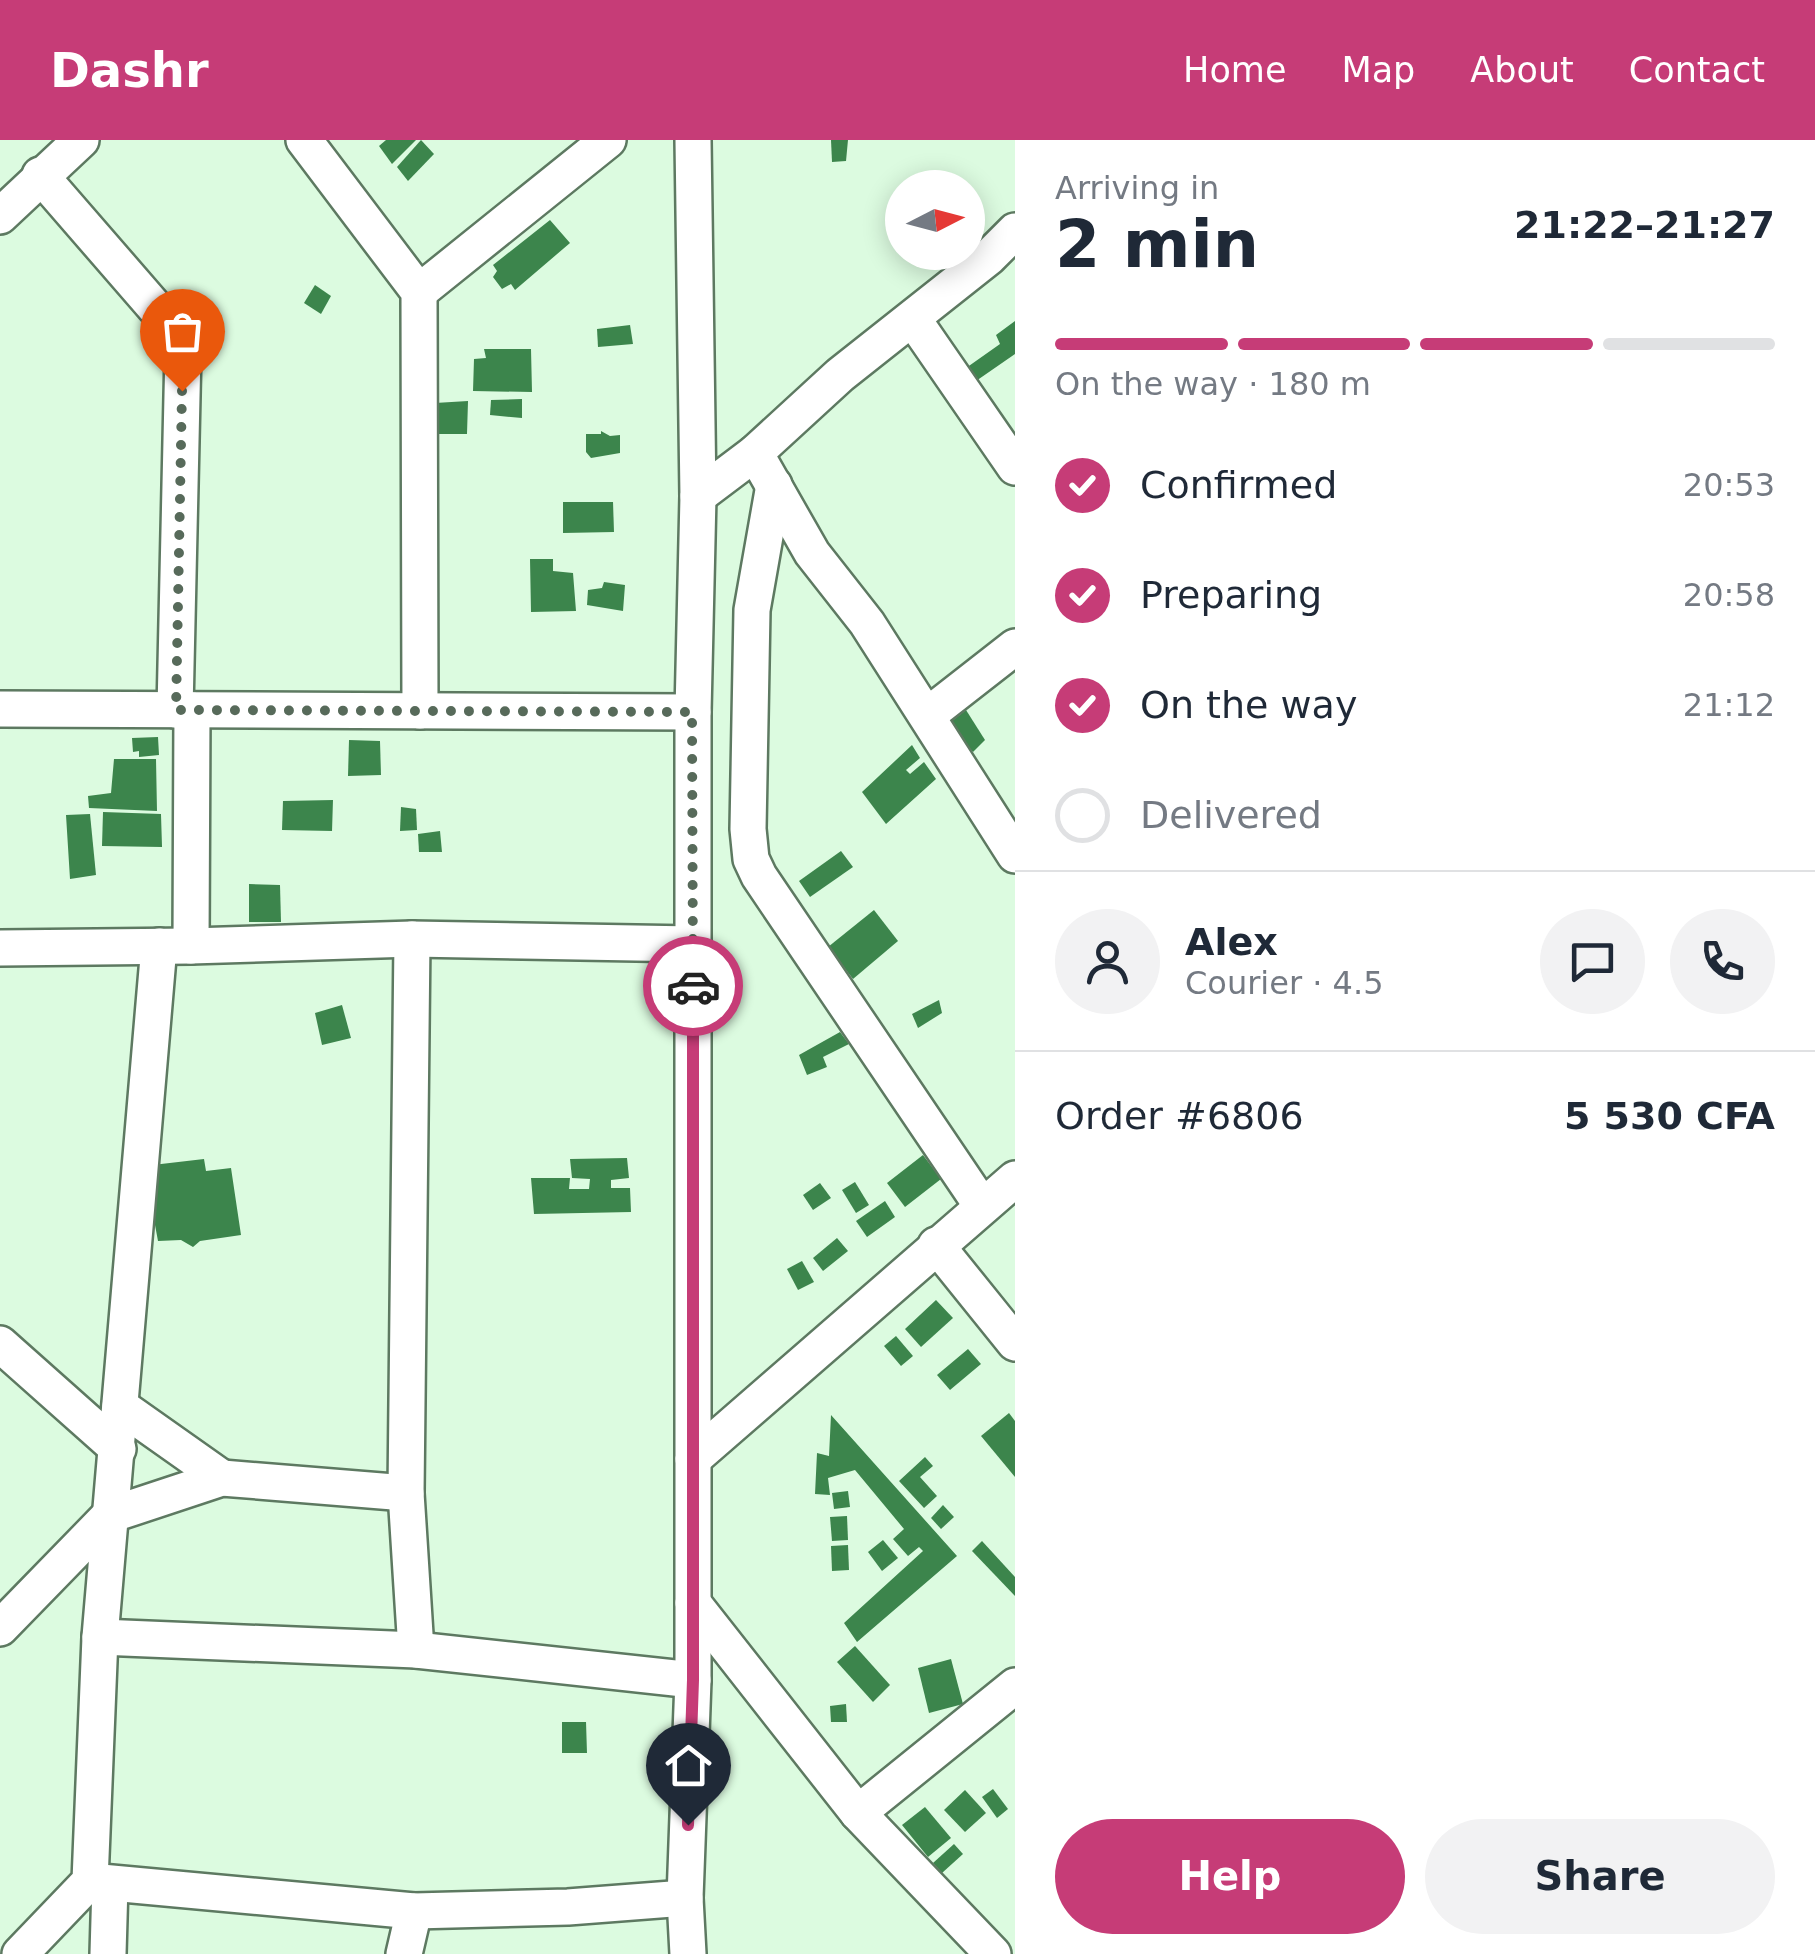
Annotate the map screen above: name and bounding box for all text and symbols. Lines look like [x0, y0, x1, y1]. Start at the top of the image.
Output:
text: Dashr [50, 42, 209, 98]
text: Home [1183, 50, 1286, 90]
text: Map [1341, 50, 1415, 90]
text: About [1470, 50, 1574, 90]
text: Contact [1629, 50, 1765, 90]
text: Arriving in [1055, 169, 1219, 207]
north arrow [885, 170, 985, 270]
map controls [885, 170, 985, 270]
text: 21:22–21:27 [1514, 203, 1775, 247]
text: 2 min [1055, 207, 1259, 282]
pin [140, 289, 225, 392]
icon: bag [155, 304, 210, 359]
text: On the way · 180 m [1055, 365, 1371, 403]
icon: check [1055, 458, 1110, 513]
text: Confirmed [1140, 463, 1337, 507]
text: 20:53 [1683, 466, 1775, 504]
icon: check [1055, 568, 1110, 623]
text: Preparing [1140, 573, 1322, 617]
text: 20:58 [1683, 576, 1775, 614]
icon: check [1055, 678, 1110, 733]
text: On the way [1140, 683, 1357, 727]
text: 21:12 [1683, 686, 1775, 724]
text: Delivered [1140, 793, 1322, 837]
button: person [1055, 909, 1160, 1014]
button: chat [1540, 909, 1645, 1014]
button: phone [1670, 909, 1775, 1014]
text: Alex [1185, 920, 1278, 964]
courier [643, 936, 743, 1036]
icon: car [666, 959, 721, 1014]
text: Courier · 4.5 [1185, 964, 1384, 1002]
text: Order #6806 [1055, 1094, 1304, 1138]
text: 5 530 CFA [1564, 1094, 1775, 1138]
pin [646, 1723, 731, 1826]
icon: home [661, 1738, 716, 1793]
button: Help [1055, 1819, 1405, 1934]
button: Share [1425, 1819, 1775, 1934]

